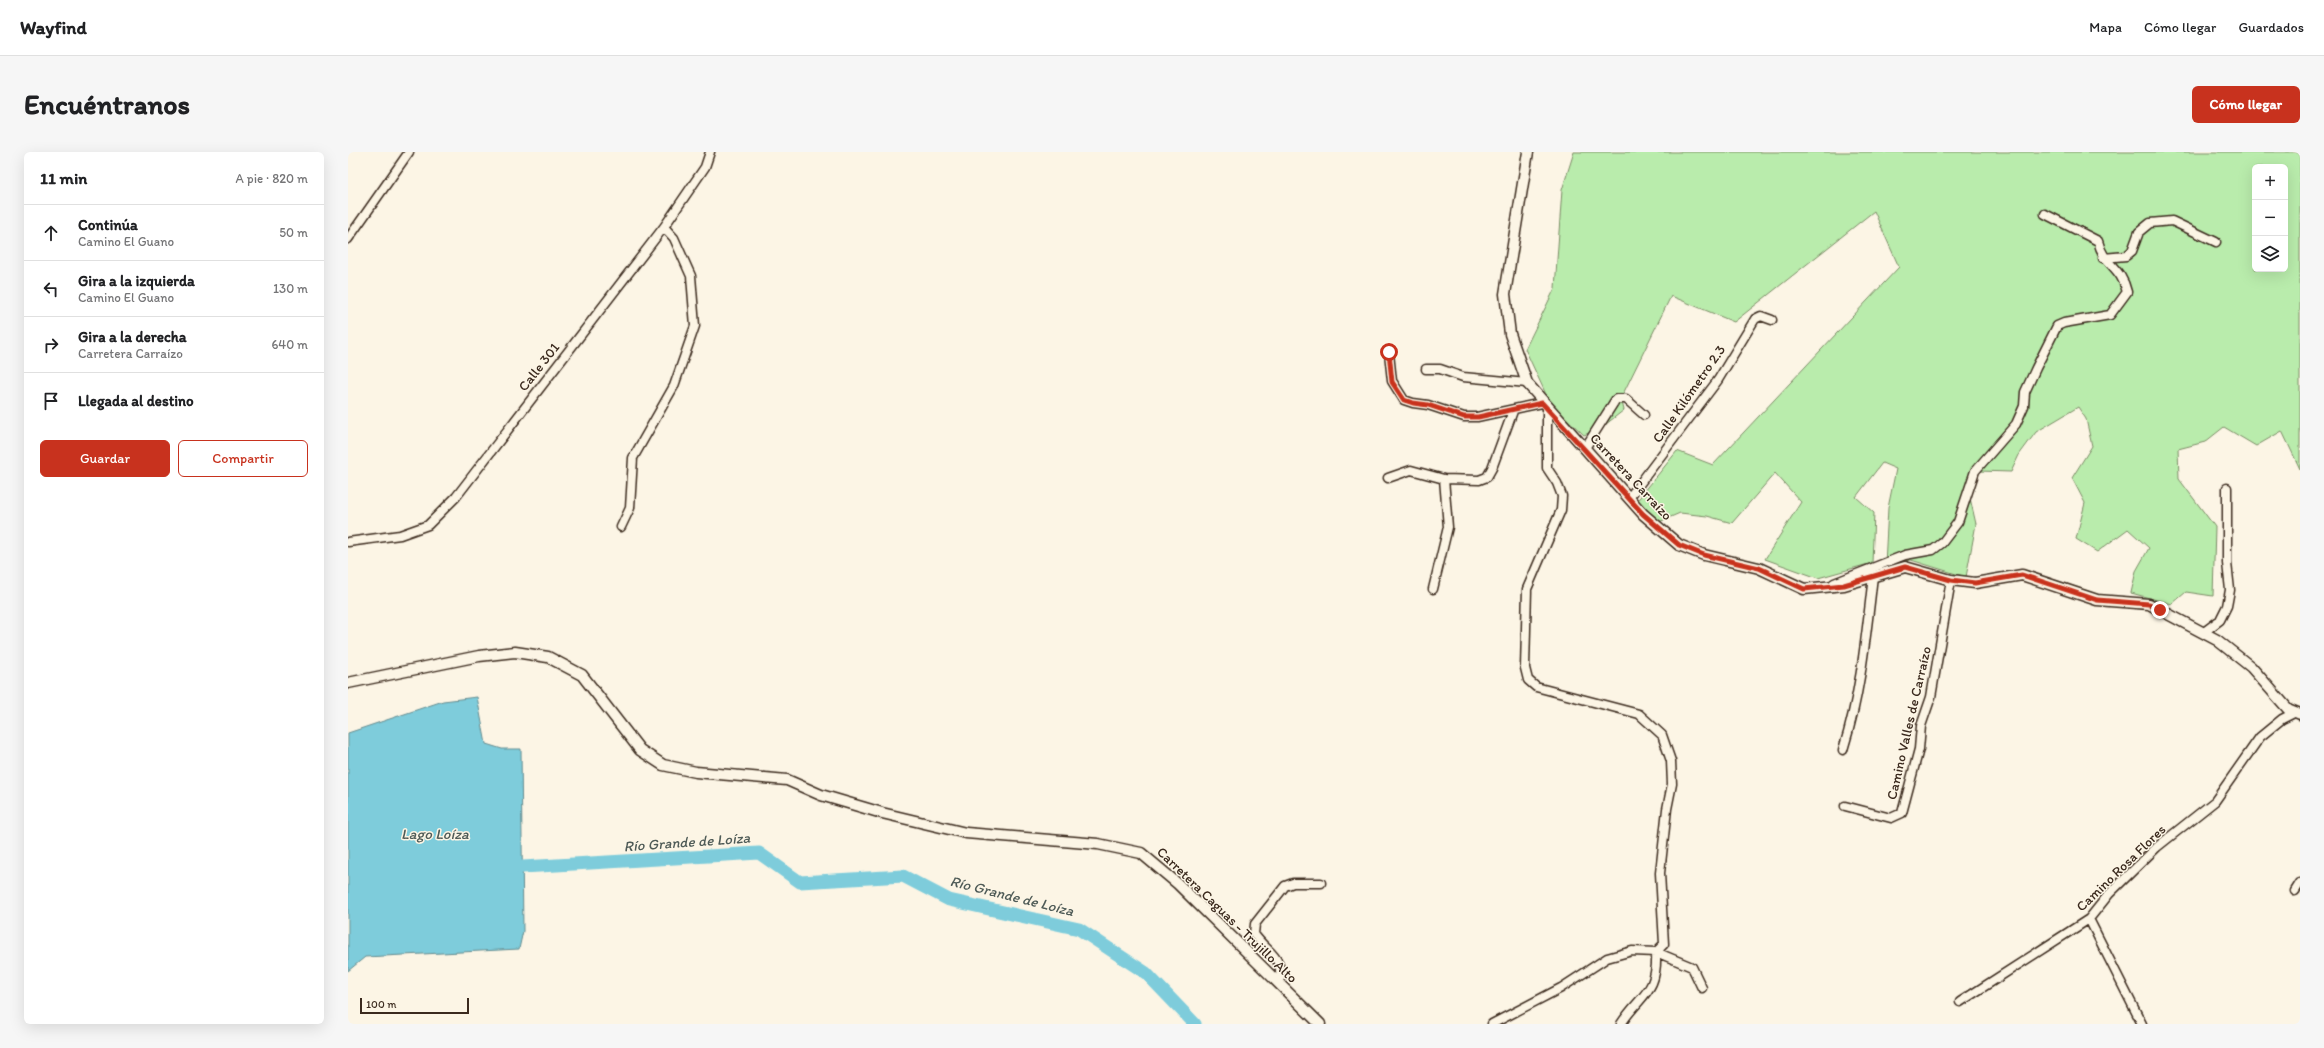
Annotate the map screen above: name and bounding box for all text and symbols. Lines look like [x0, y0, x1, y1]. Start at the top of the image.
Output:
text: Wayfind [20, 16, 87, 39]
text: Mapa [2089, 19, 2122, 36]
text: Cómo llegar [2144, 19, 2216, 36]
text: Guardados [2238, 19, 2304, 36]
button: Cómo llegar [2192, 86, 2300, 123]
text: Encuéntranos [24, 87, 190, 121]
map controls [2252, 164, 2288, 272]
button: + [2252, 164, 2288, 200]
text: 11 min [40, 168, 87, 188]
text: A pie · 820 m [236, 171, 308, 186]
button: − [2252, 200, 2288, 236]
text: Continúa [78, 216, 138, 234]
icon: ahead [40, 222, 62, 244]
text: 50 m [279, 225, 308, 240]
text: Camino El Guano [78, 234, 174, 249]
button: layers [2252, 236, 2288, 272]
text: Gira a la izquierda [78, 272, 195, 290]
icon: left [40, 278, 62, 300]
text: 130 m [273, 281, 308, 296]
text: Camino El Guano [78, 290, 174, 305]
text: Gira a la derecha [78, 328, 187, 346]
icon: right [40, 334, 62, 356]
text: 640 m [271, 337, 308, 352]
street label: Calle 301 [515, 339, 563, 395]
street label: Calle Kilómetro 2.3 [1649, 342, 1729, 446]
route start [1380, 343, 1398, 361]
text: Carretera Carraízo [78, 346, 183, 361]
icon: arrive [40, 390, 62, 412]
text: Llegada al destino [78, 392, 194, 410]
street label: Carretera Carraízo [1586, 430, 1676, 524]
button: Guardar [40, 440, 170, 477]
button: Compartir [178, 440, 308, 477]
route end [2151, 601, 2169, 619]
street label: Camino Valles de Carraízo [1883, 645, 1935, 801]
street label: Camino Rosa Flores [2073, 821, 2169, 915]
water label: Lago Loíza [401, 825, 469, 843]
water label: Río Grande de Loíza [623, 829, 751, 855]
street label: Carretera Caguas - Trujillo Alto [1153, 843, 1301, 987]
water label: Río Grande de Loíza [948, 872, 1076, 920]
scale bar [360, 996, 469, 1015]
text: 100 m [366, 998, 396, 1011]

